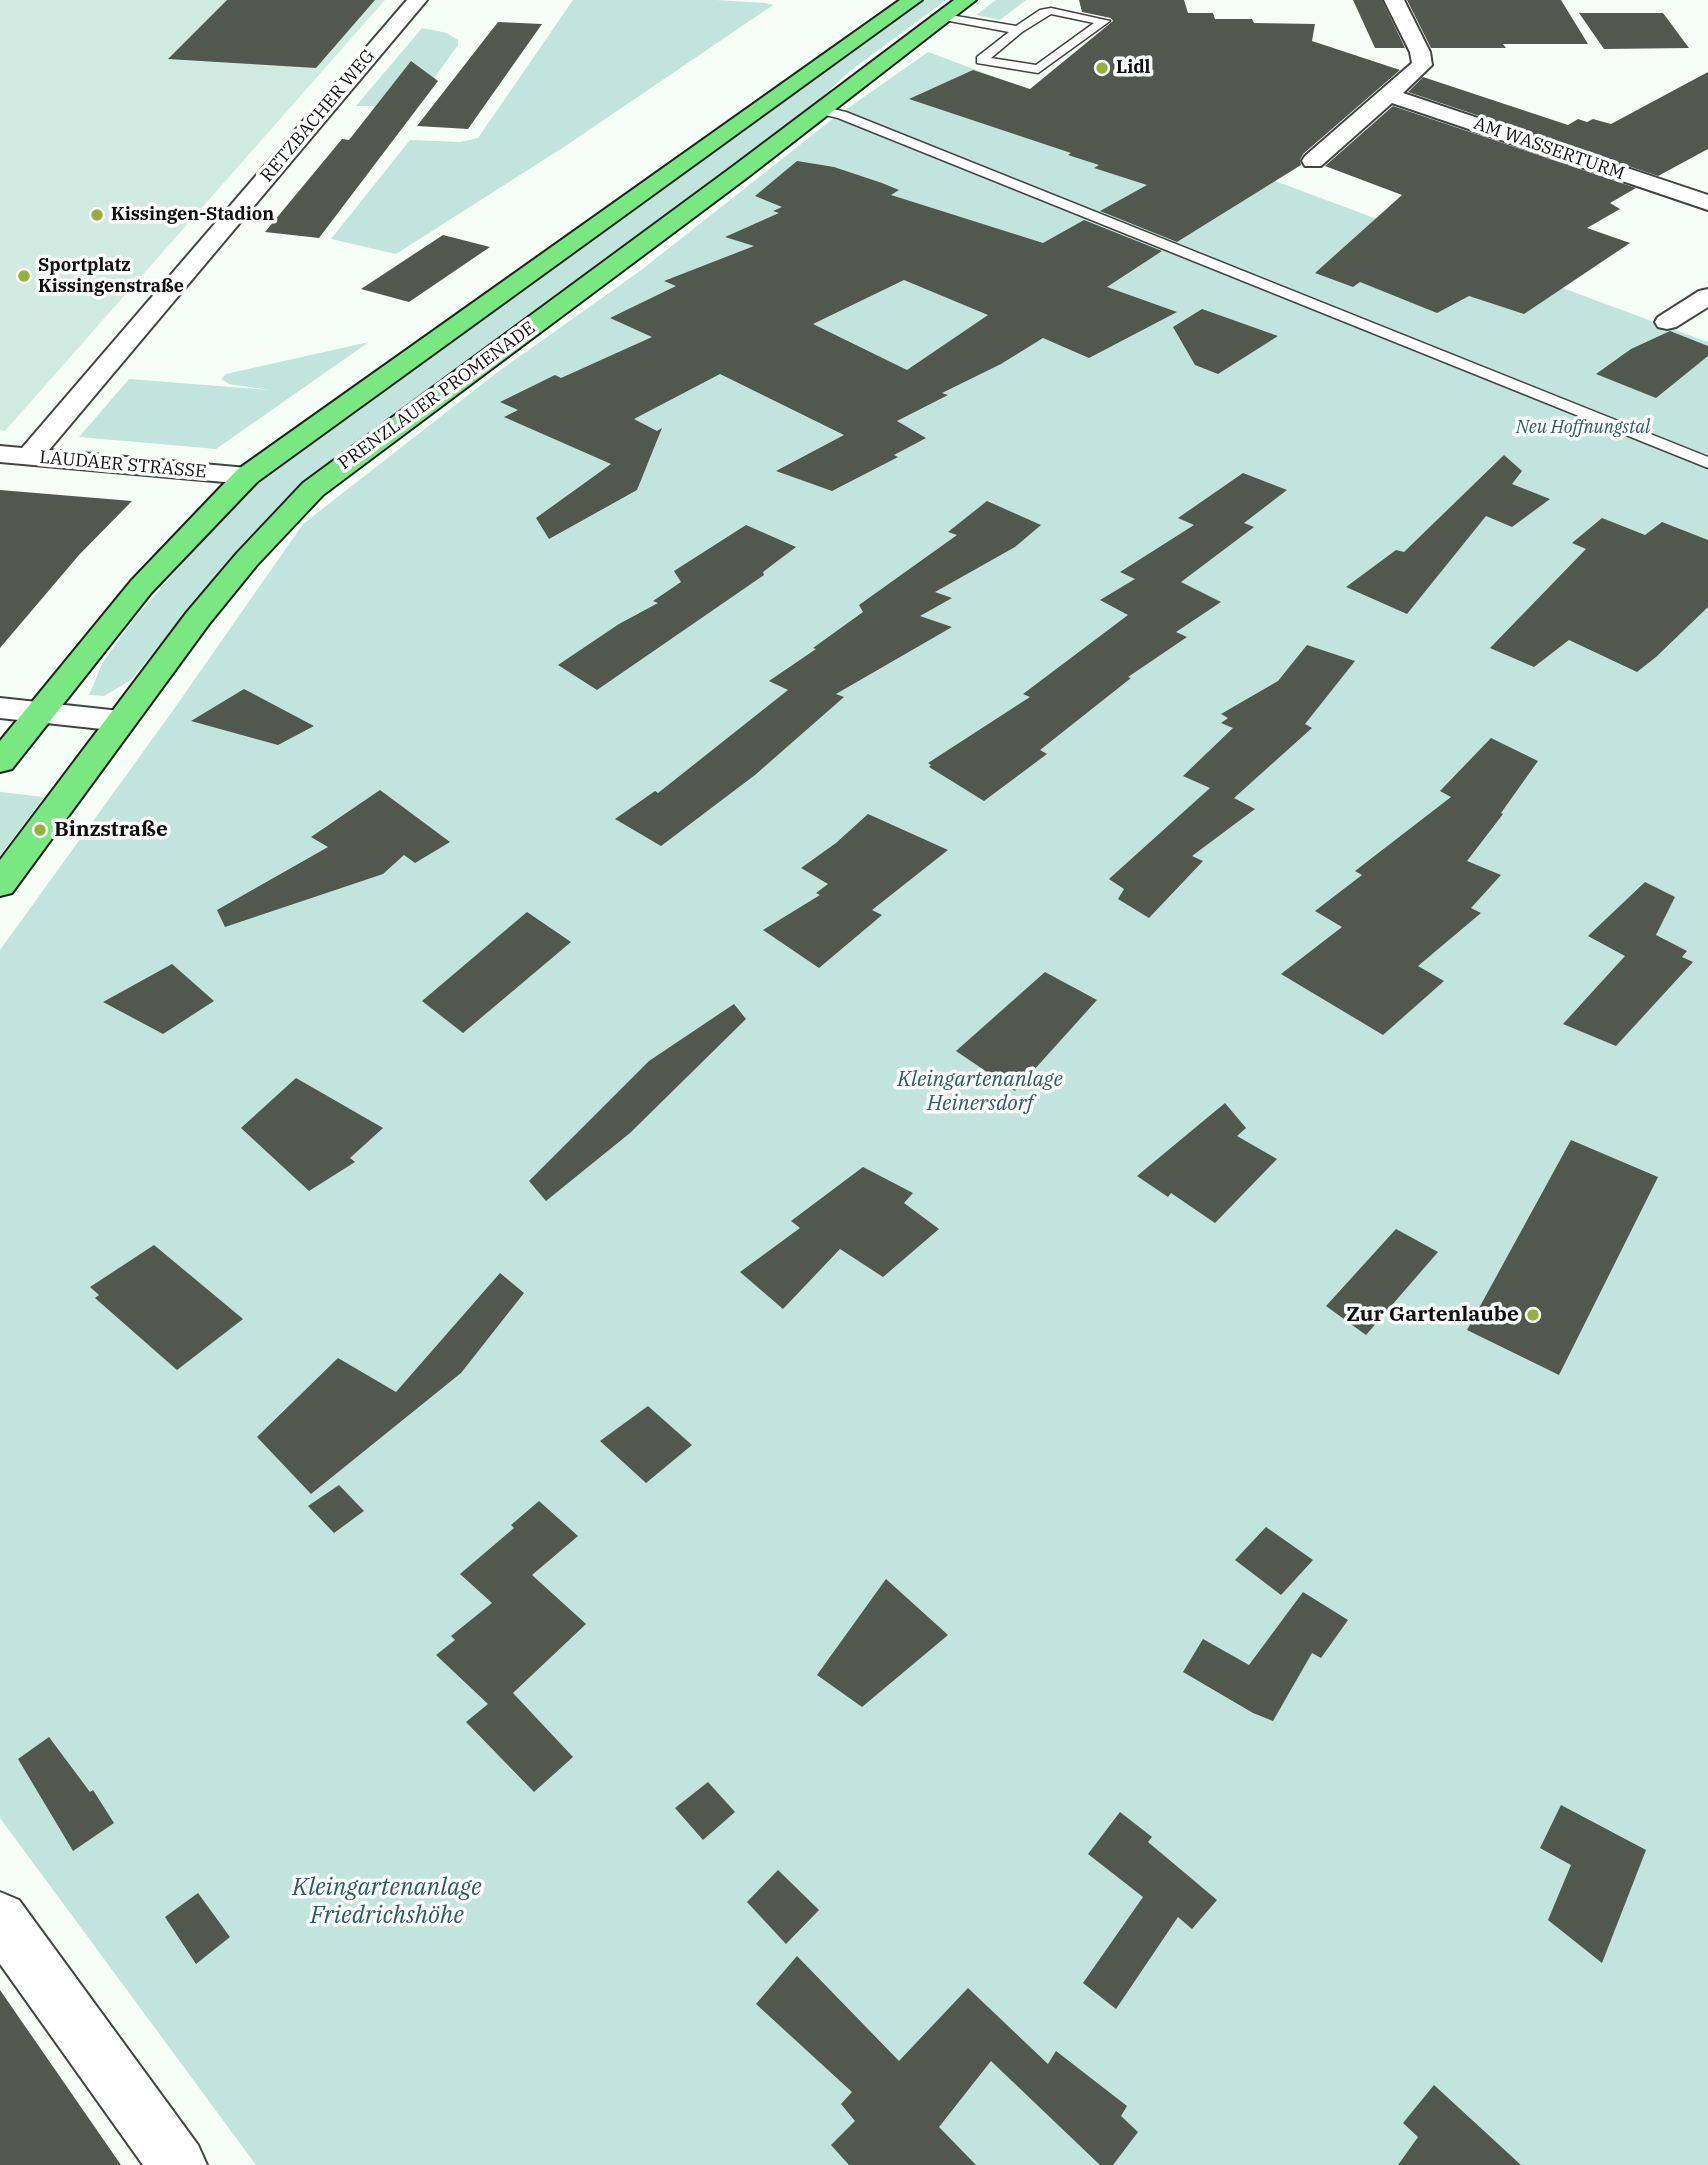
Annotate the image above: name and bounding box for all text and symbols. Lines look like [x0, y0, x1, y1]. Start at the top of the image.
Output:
street label: RETZBACHER WEG [256, 45, 380, 187]
place label: Lidl [1116, 57, 1150, 79]
marker: Lidl [1094, 60, 1110, 76]
street label: AM WASSERTURM [1471, 113, 1627, 185]
place label: Kissingen-Stadion [111, 204, 274, 226]
marker: Kissingen-Stadion [89, 207, 105, 223]
place label: Sportplatz Kissingenstraße [38, 255, 184, 298]
marker: Sportplatz Kissingenstraße [16, 268, 32, 284]
street label: PRENZLAUER PROMENADE [334, 317, 540, 475]
park label: Neu Hoffnungstal [1516, 417, 1650, 439]
street label: LAUDAER STRASSE [39, 447, 207, 483]
place label: Binzstraße [54, 817, 168, 843]
marker: Binzstraße [32, 822, 48, 838]
park label: Kleingartenanlage Heinersdorf [897, 1067, 1063, 1117]
place label: Zur Gartenlaube [1346, 1302, 1519, 1328]
marker: Zur Gartenlaube [1525, 1307, 1541, 1323]
park label: Kleingartenanlage Friedrichshöhe [292, 1874, 482, 1930]

